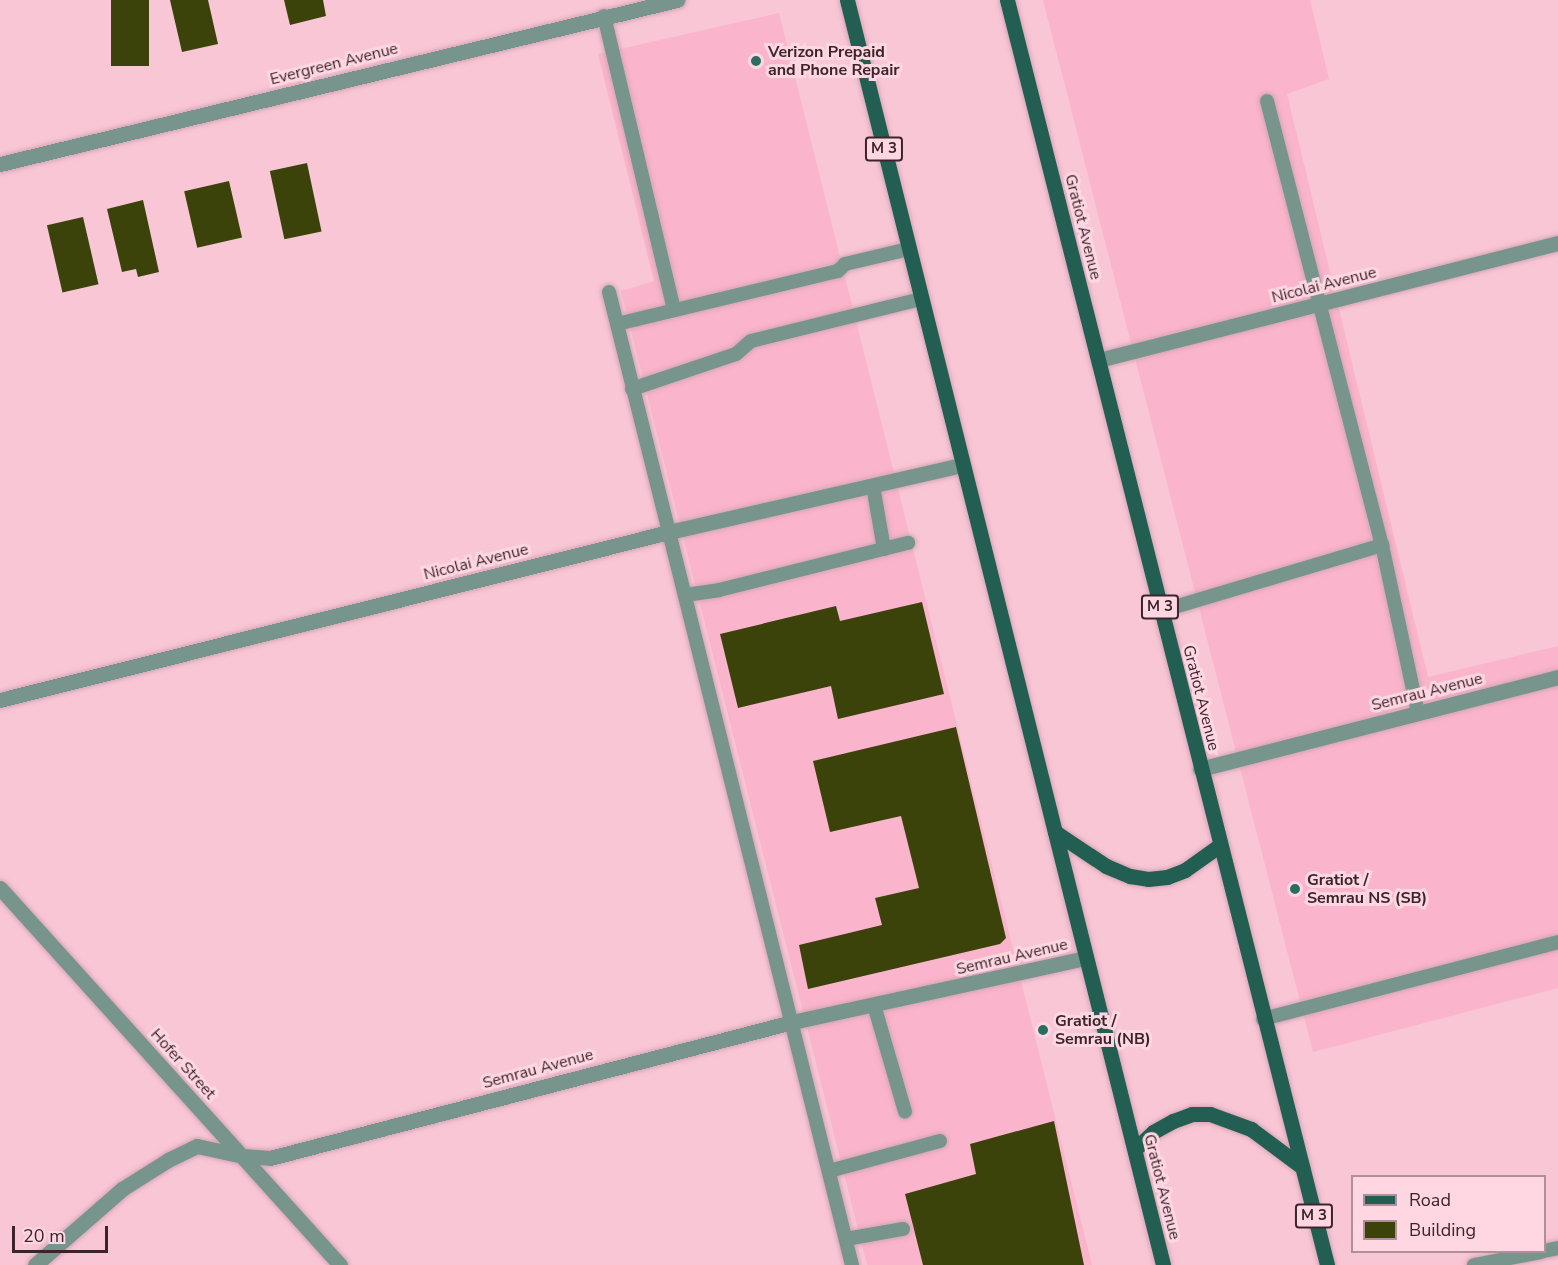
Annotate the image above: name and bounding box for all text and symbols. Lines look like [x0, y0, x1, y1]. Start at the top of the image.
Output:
street label: Evergreen Avenue [268, 39, 400, 89]
place label: Verizon Prepaid and Phone Repair [768, 42, 900, 80]
marker: Verizon Prepaid and Phone Repair [749, 54, 763, 68]
road number: M 3 [864, 137, 904, 161]
street label: Gratiot Avenue [1061, 172, 1105, 282]
street label: Nicolai Avenue [1270, 263, 1378, 307]
street label: Nicolai Avenue [422, 540, 530, 584]
road number: M 3 [1140, 595, 1180, 619]
street label: Gratiot Avenue [1179, 643, 1223, 753]
street label: Semrau Avenue [1370, 669, 1484, 715]
place label: Gratiot / Semrau NS (SB) [1307, 870, 1427, 908]
marker: Gratiot / Semrau NS (SB) [1288, 882, 1302, 896]
street label: Semrau Avenue [954, 935, 1070, 979]
place label: Gratiot / Semrau (NB) [1055, 1011, 1151, 1049]
marker: Gratiot / Semrau (NB) [1036, 1023, 1050, 1037]
street label: Hofer Street [146, 1025, 220, 1103]
street label: Semrau Avenue [481, 1045, 595, 1093]
street label: Gratiot Avenue [1140, 1132, 1184, 1242]
legend [1351, 1175, 1546, 1253]
text: Road [1409, 1188, 1451, 1212]
road number: M 3 [1294, 1204, 1334, 1228]
scale bar [15, 1214, 111, 1252]
text: Building [1409, 1218, 1476, 1242]
text: 20 m [23, 1224, 65, 1248]

